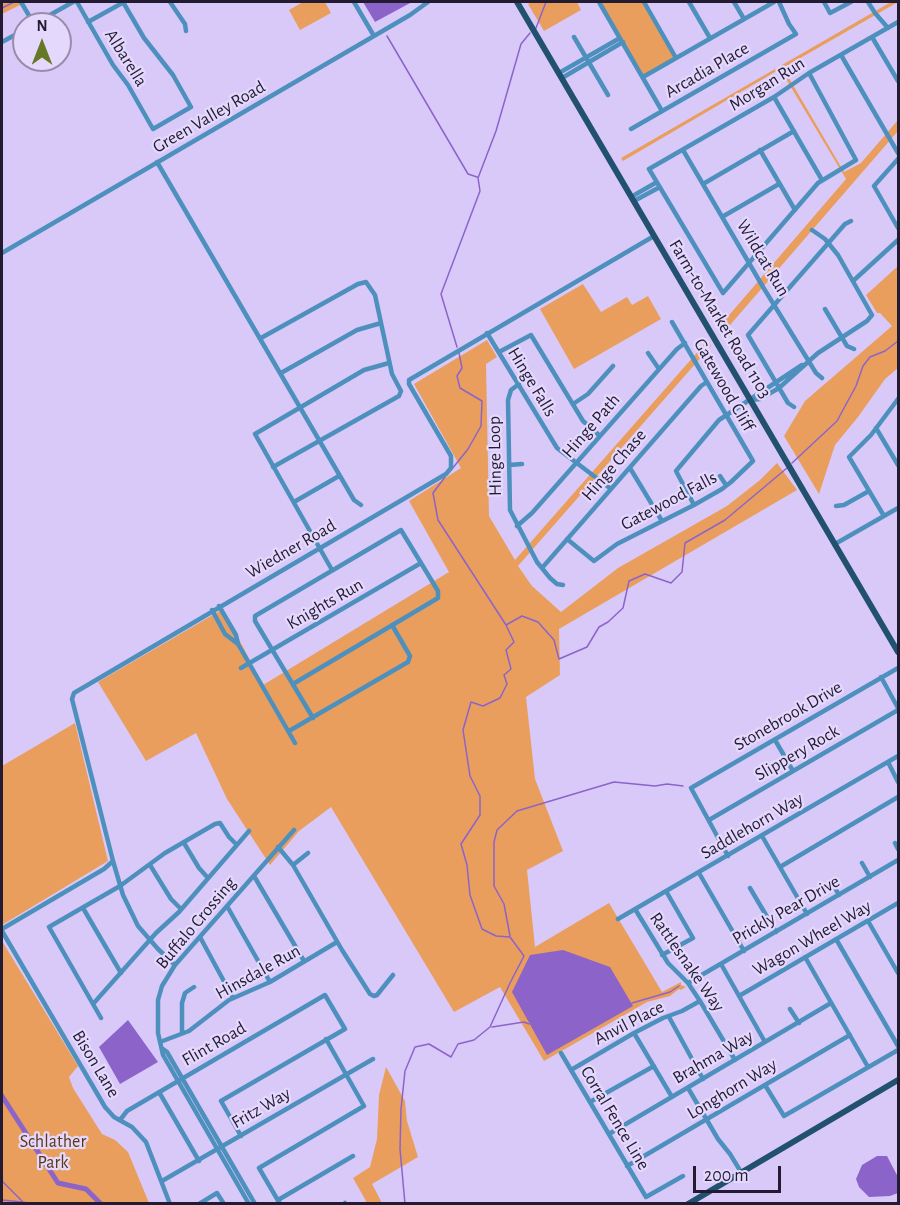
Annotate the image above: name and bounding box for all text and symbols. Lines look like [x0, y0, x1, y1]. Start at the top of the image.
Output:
north arrow [12, 12, 72, 72]
text: N [36, 18, 48, 34]
street label: Albarella [100, 25, 152, 91]
street label: Arcadia Place [661, 37, 753, 103]
street label: Morgan Run [725, 52, 809, 116]
street label: Green Valley Road [149, 76, 269, 158]
street label: Wildcat Run [732, 216, 794, 300]
street label: Farm-to-Market Road 1103 [664, 236, 776, 402]
street label: Gatewood Cliff [689, 335, 759, 435]
street label: Hinge Falls [503, 343, 561, 421]
street label: Hinge Path [557, 389, 625, 463]
street label: Hinge Loop [484, 416, 506, 496]
street label: Hinge Chase [577, 425, 651, 505]
street label: Gatewood Falls [617, 467, 721, 535]
street label: Wiedner Road [242, 515, 340, 583]
street label: Knights Run [283, 573, 367, 635]
street label: Stonebrook Drive [730, 676, 846, 756]
street label: Slippery Rock [751, 720, 843, 786]
street label: Saddlehorn Way [697, 788, 807, 864]
street label: Prickly Pear Drive [728, 870, 844, 950]
street label: Buffalo Crossing [151, 873, 241, 973]
street label: Wagon Wheel Way [749, 895, 875, 981]
street label: Rattlesnake Way [645, 908, 729, 1016]
street label: Hinsdale Run [212, 940, 304, 1004]
street label: Anvil Place [590, 996, 668, 1050]
street label: Flint Road [178, 1017, 250, 1071]
street label: Brahma Way [669, 1025, 757, 1089]
street label: Bison Lane [67, 1026, 125, 1102]
street label: Longhorn Way [683, 1054, 781, 1124]
street label: Corral Fence Line [576, 1062, 654, 1174]
street label: Fritz Way [228, 1083, 294, 1133]
park label: Schlather Park [20, 1131, 86, 1174]
scale bar [696, 1154, 784, 1192]
text: 200 m [704, 1167, 749, 1185]

